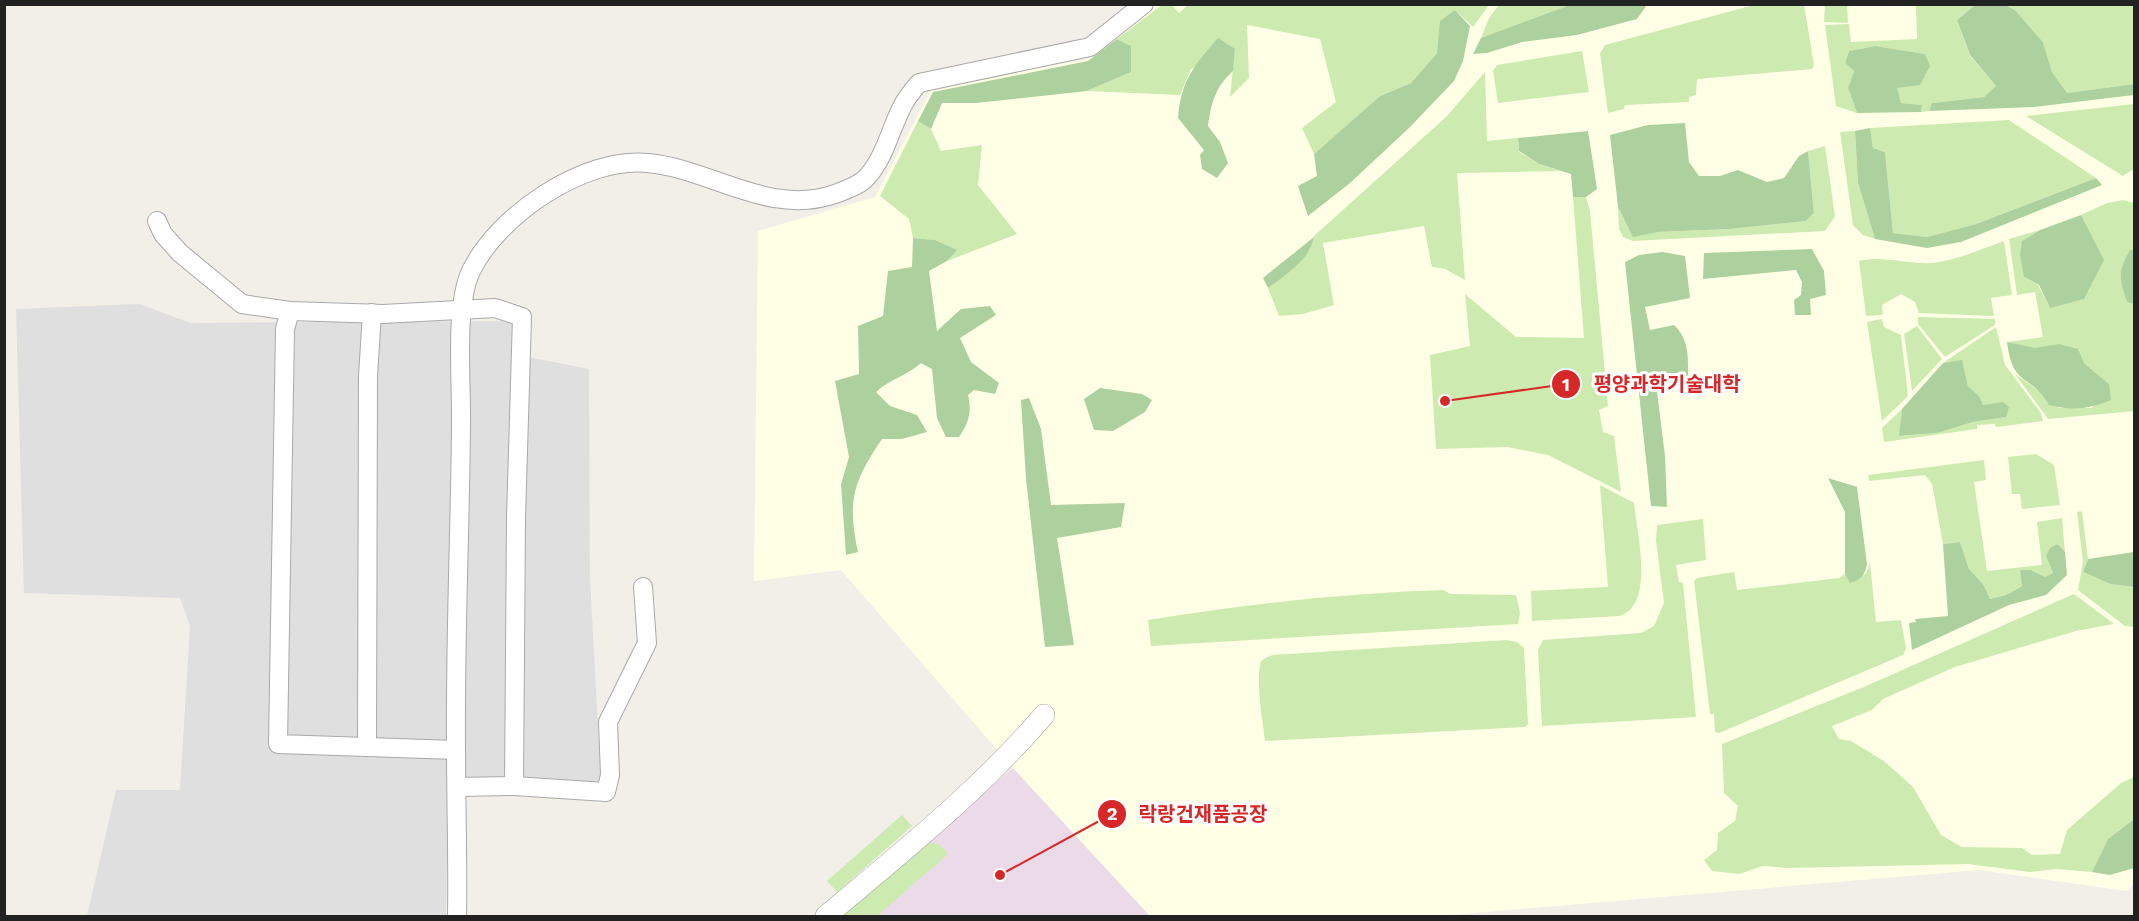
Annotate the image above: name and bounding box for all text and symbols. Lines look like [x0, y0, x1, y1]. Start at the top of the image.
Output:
callout: 평양과학기술대학 [1551, 365, 1752, 403]
text: 평양과학기술대학 [1593, 372, 1741, 396]
text: 1 [1562, 374, 1570, 395]
callout: 락랑건재품공장 [1097, 795, 1280, 833]
text: 락랑건재품공장 [1139, 802, 1267, 826]
text: 2 [1107, 803, 1117, 824]

